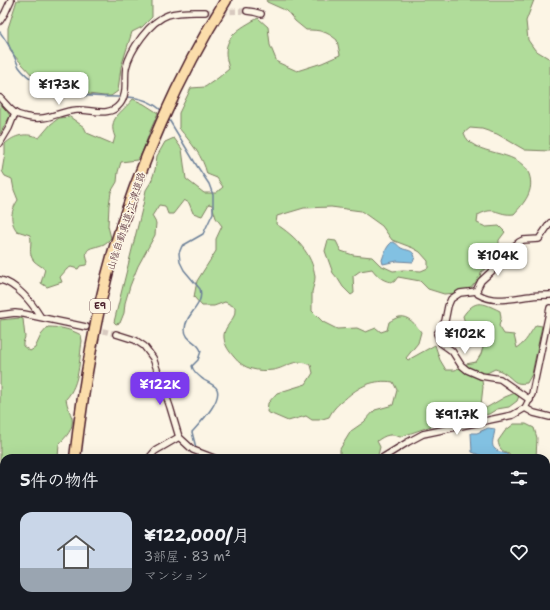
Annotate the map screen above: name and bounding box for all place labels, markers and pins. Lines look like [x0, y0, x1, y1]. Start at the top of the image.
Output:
pin: ¥173K [31, 72, 87, 106]
pin: ¥104K [470, 243, 526, 277]
pin: ¥102K [437, 321, 493, 355]
pin: ¥122K [132, 372, 188, 406]
pin: ¥91.7K [424, 402, 490, 436]

